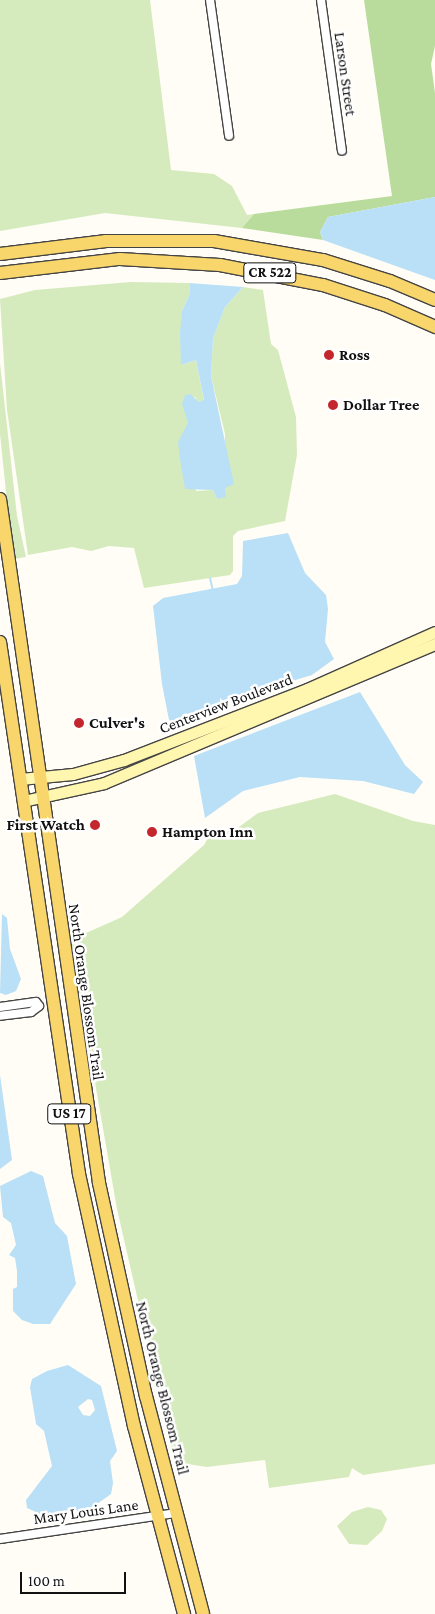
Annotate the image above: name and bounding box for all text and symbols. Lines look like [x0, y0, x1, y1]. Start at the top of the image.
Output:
street label: Larson Street [330, 31, 360, 117]
road number: CR 522 [242, 260, 298, 286]
place label: Ross [339, 345, 370, 365]
marker: Ross [323, 349, 335, 361]
place label: Dollar Tree [343, 395, 419, 415]
marker: Dollar Tree [327, 399, 339, 411]
street label: Centerview Boulevard [157, 670, 295, 738]
place label: Culver's [89, 713, 145, 733]
marker: Culver's [73, 717, 85, 729]
place label: First Watch [6, 815, 85, 835]
marker: First Watch [89, 819, 101, 831]
place label: Hampton Inn [162, 822, 253, 842]
marker: Hampton Inn [146, 826, 158, 838]
street label: North Orange Blossom Trail [64, 903, 108, 1081]
road number: US 17 [46, 1102, 92, 1126]
street label: North Orange Blossom Trail [131, 1299, 193, 1477]
street label: Mary Louis Lane [32, 1495, 140, 1529]
scale bar [22, 1562, 129, 1594]
text: 100 m [28, 1573, 65, 1589]

